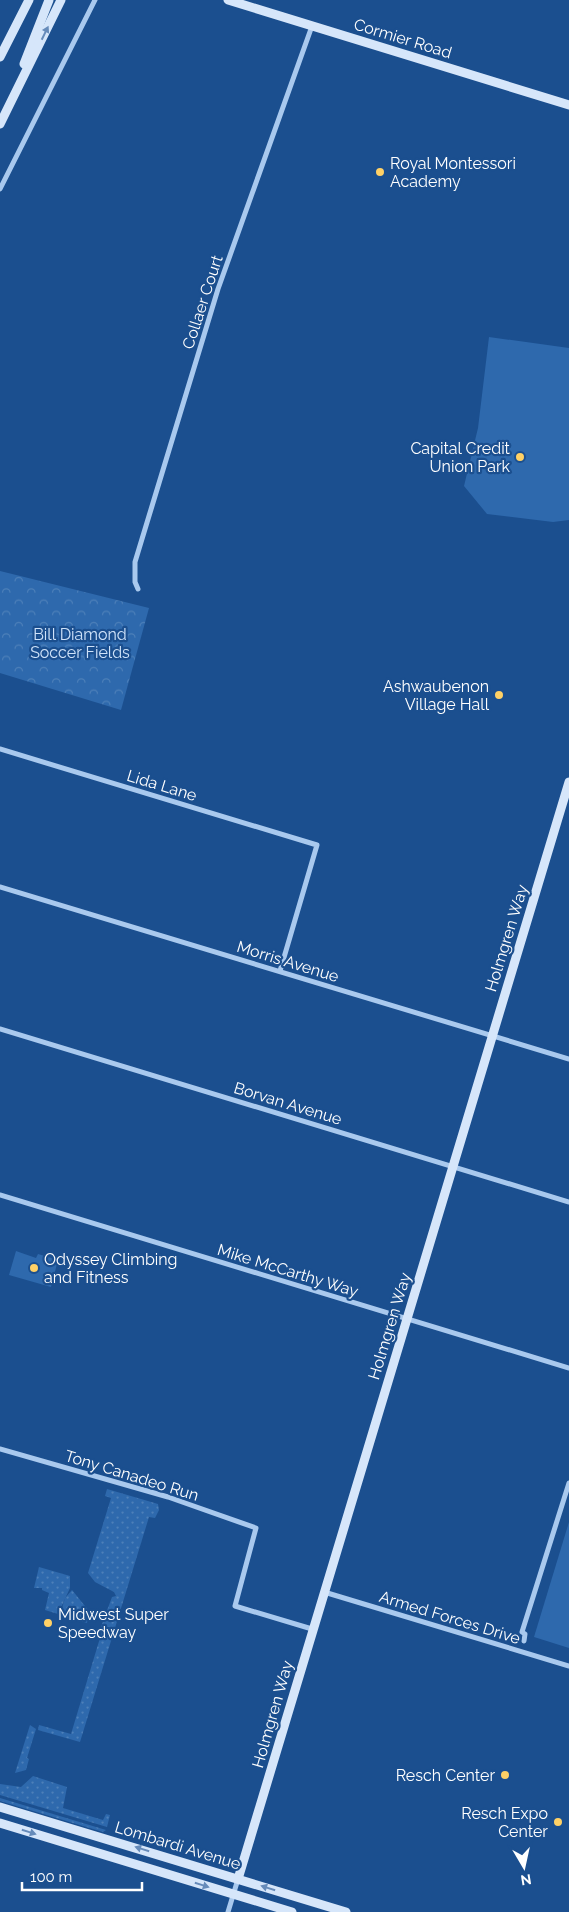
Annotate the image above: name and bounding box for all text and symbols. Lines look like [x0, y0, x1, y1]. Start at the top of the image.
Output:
street label: Cormier Road [352, 15, 454, 62]
one-way arrow [41, 26, 49, 40]
place label: Royal Montessori Academy [390, 154, 516, 191]
marker: Royal Montessori Academy [374, 166, 386, 178]
street label: Collaer Court [178, 252, 227, 352]
place label: Capital Credit Union Park [410, 439, 511, 476]
marker: Capital Credit Union Park [514, 451, 526, 463]
park label: Bill Diamond Soccer Fields [30, 625, 130, 662]
place label: Ashwaubenon Village Hall [383, 677, 490, 714]
marker: Ashwaubenon Village Hall [493, 689, 505, 701]
street label: Lida Lane [124, 766, 199, 805]
street label: Holmgren Way [481, 882, 532, 994]
street label: Morris Avenue [235, 937, 341, 986]
street label: Borvan Avenue [232, 1078, 344, 1129]
street label: Mike McCarthy Way [215, 1240, 361, 1301]
place label: Odyssey Climbing and Fitness [44, 1250, 177, 1287]
marker: Odyssey Climbing and Fitness [28, 1262, 40, 1274]
street label: Holmgren Way [364, 1270, 415, 1382]
street label: Tony Canadeo Run [63, 1446, 201, 1505]
street label: Armed Forces Drive [377, 1587, 523, 1648]
place label: Midwest Super Speedway [58, 1605, 169, 1642]
marker: Midwest Super Speedway [42, 1617, 54, 1629]
street label: Holmgren Way [248, 1658, 297, 1770]
place label: Resch Center [396, 1766, 495, 1785]
marker: Resch Center [499, 1769, 511, 1781]
place label: Resch Expo Center [461, 1804, 548, 1841]
marker: Resch Expo Center [552, 1816, 564, 1828]
street label: Lombardi Avenue [113, 1817, 243, 1874]
one-way arrow [22, 1828, 37, 1836]
north arrow [499, 1842, 549, 1892]
one-way arrow [134, 1845, 149, 1853]
scale bar [22, 1860, 142, 1892]
text: 100 m [30, 1868, 72, 1886]
text: N [520, 1871, 533, 1889]
one-way arrow [195, 1881, 210, 1889]
one-way arrow [261, 1884, 276, 1891]

